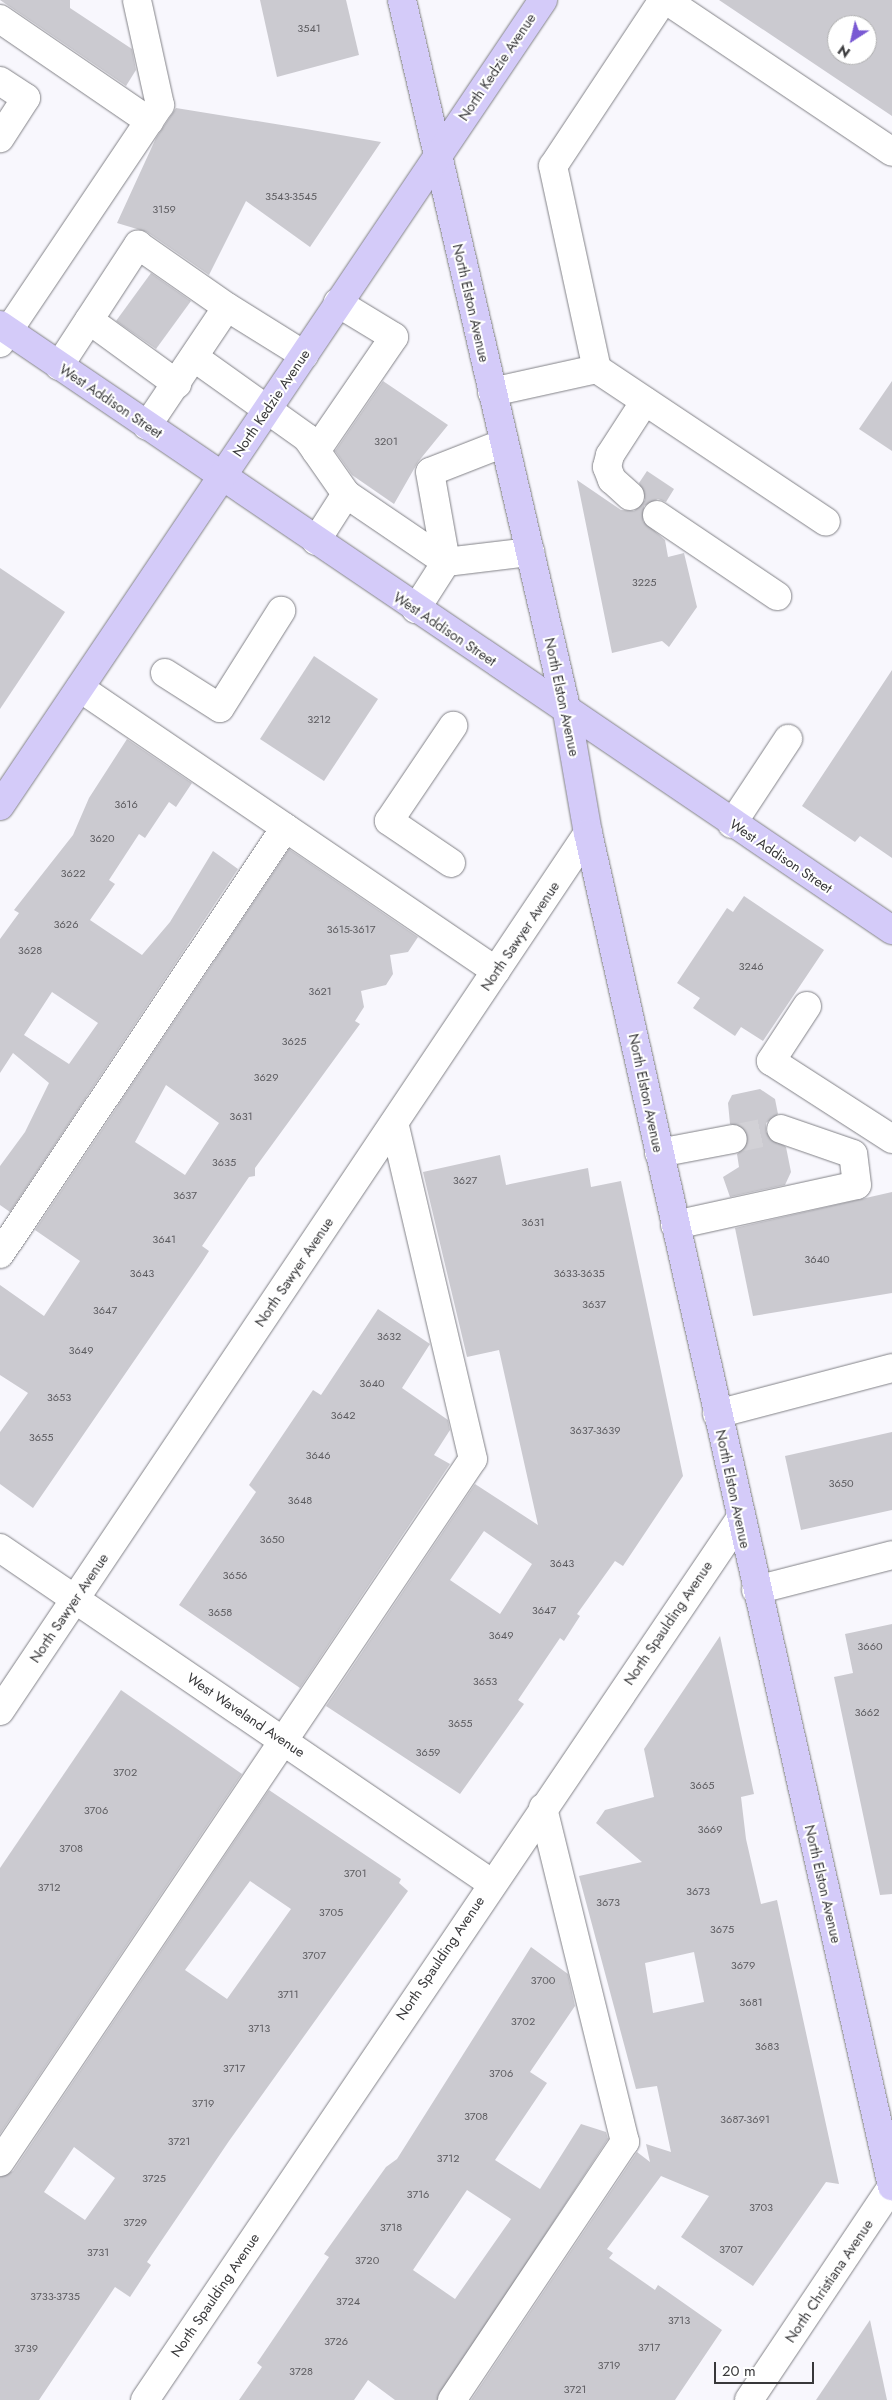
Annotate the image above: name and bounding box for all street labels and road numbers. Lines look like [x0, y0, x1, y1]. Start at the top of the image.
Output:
street label: North Kedzie Avenue [455, 10, 539, 124]
street label: North Elston Avenue [449, 242, 493, 364]
street label: North Kedzie Avenue [229, 346, 313, 460]
street label: West Addison Street [56, 360, 166, 442]
street label: West Addison Street [390, 588, 500, 670]
street label: North Elston Avenue [541, 636, 583, 758]
street label: West Addison Street [726, 815, 836, 897]
street label: North Sawyer Avenue [477, 878, 563, 994]
street label: North Elston Avenue [625, 1032, 667, 1154]
street label: North Sawyer Avenue [251, 1214, 337, 1330]
street label: North Elston Avenue [712, 1428, 754, 1550]
street label: North Sawyer Avenue [26, 1550, 112, 1666]
street label: North Spaulding Avenue [620, 1558, 716, 1688]
street label: West Waveland Avenue [184, 1669, 308, 1761]
street label: North Elston Avenue [801, 1823, 845, 1945]
street label: North Spaulding Avenue [392, 1893, 488, 2023]
street label: North Christiana Avenue [782, 2216, 876, 2346]
street label: North Spaulding Avenue [167, 2230, 263, 2360]

